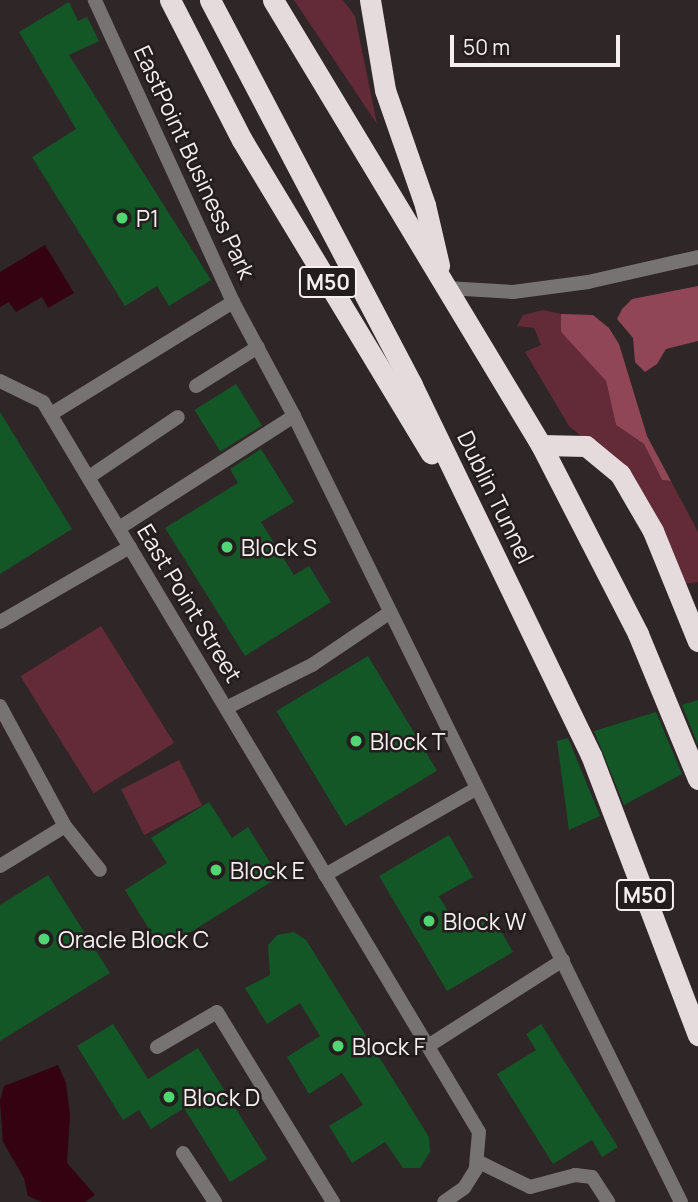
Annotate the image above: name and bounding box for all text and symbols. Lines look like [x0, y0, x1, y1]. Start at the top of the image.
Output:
scale bar [453, 21, 623, 65]
text: 50 m [463, 33, 510, 61]
street label: EastPoint Business Park [129, 41, 261, 283]
place label: P1 [136, 204, 159, 232]
marker: P1 [114, 210, 130, 226]
road number: M50 [298, 264, 358, 300]
street label: Dublin Tunnel [452, 426, 540, 568]
street label: East Point Street [132, 519, 248, 687]
place label: Block S [241, 533, 317, 561]
marker: Block S [219, 539, 235, 555]
place label: Block T [370, 727, 446, 755]
marker: Block T [348, 733, 364, 749]
place label: Block E [230, 856, 305, 884]
marker: Block E [208, 862, 224, 878]
road number: M50 [615, 878, 675, 912]
place label: Block W [443, 907, 526, 935]
marker: Block W [421, 913, 437, 929]
place label: Oracle Block C [58, 925, 209, 953]
marker: Oracle Block C [36, 931, 52, 947]
place label: Block F [352, 1032, 425, 1060]
marker: Block F [330, 1038, 346, 1054]
place label: Block D [183, 1083, 260, 1111]
marker: Block D [161, 1089, 177, 1105]

